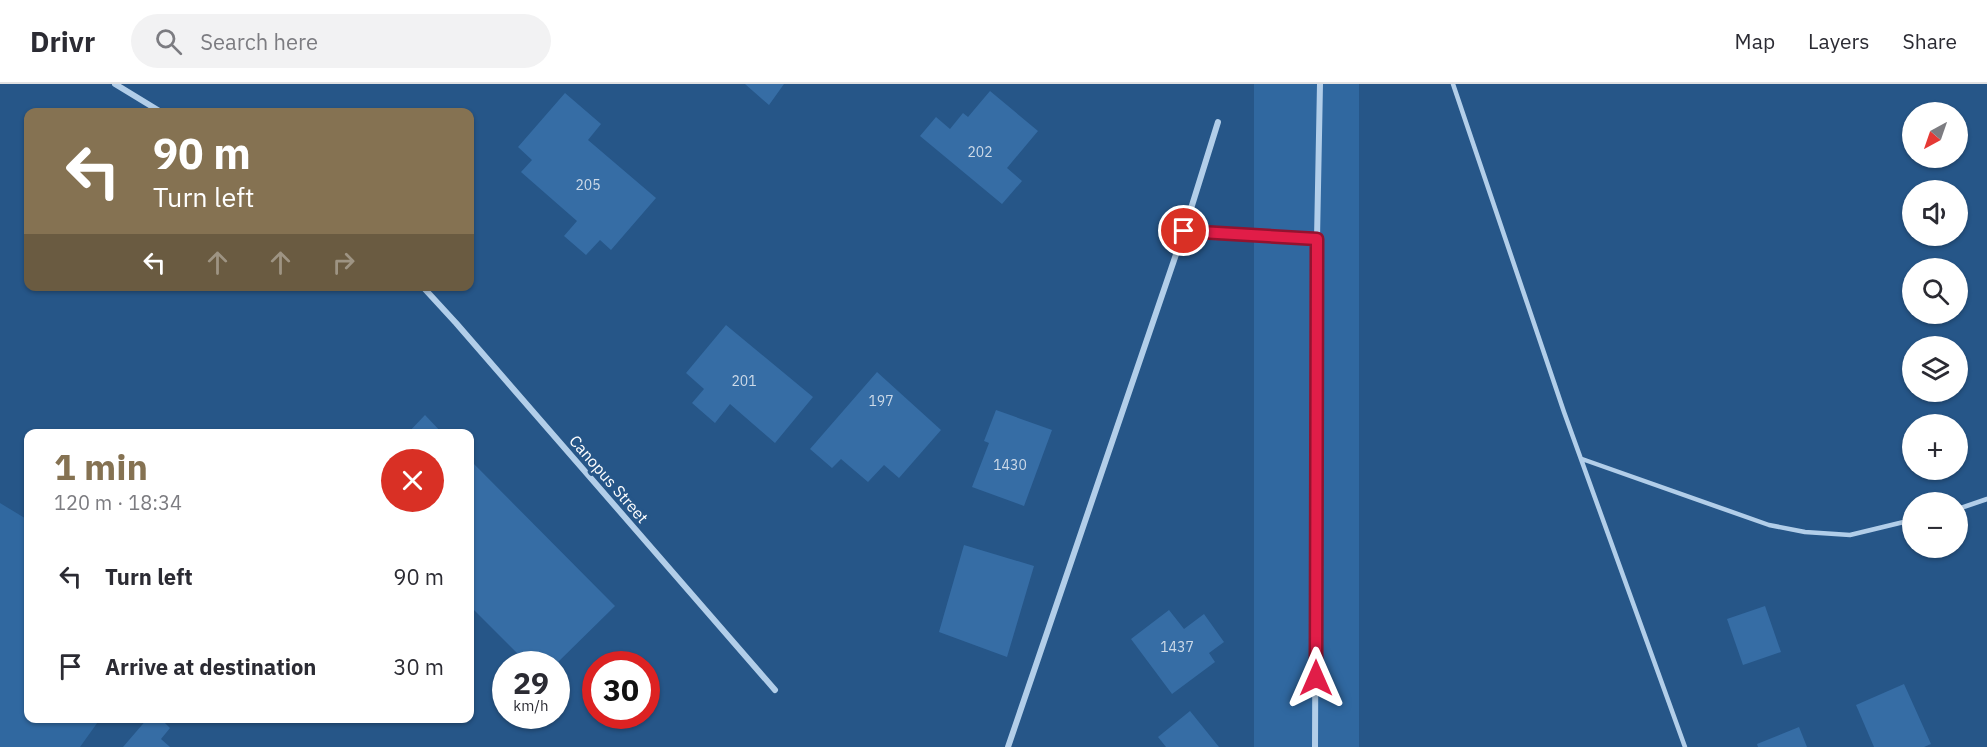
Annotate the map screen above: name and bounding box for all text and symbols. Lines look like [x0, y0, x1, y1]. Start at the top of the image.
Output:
search box [131, 14, 551, 68]
text: Drivr [30, 23, 95, 60]
icon: search [152, 25, 185, 58]
text: Search here [200, 27, 318, 56]
text: Map [1735, 27, 1775, 55]
text: Layers [1808, 27, 1870, 55]
text: Share [1903, 27, 1957, 55]
north arrow [1902, 102, 1968, 168]
map controls [1902, 102, 1968, 558]
text: 90 m [153, 126, 251, 181]
icon: left [54, 132, 132, 210]
house number: 202 [967, 143, 993, 161]
house number: 205 [575, 176, 601, 194]
text: Turn left [153, 179, 254, 214]
button: sound [1902, 180, 1968, 246]
pin [1158, 205, 1209, 256]
icon: arrive [1167, 214, 1200, 247]
icon: left [138, 246, 171, 279]
icon: ahead [201, 246, 234, 279]
icon: ahead [264, 246, 297, 279]
icon: right [327, 246, 360, 279]
button: search [1902, 258, 1968, 324]
button: layers [1902, 336, 1968, 402]
house number: 201 [731, 372, 757, 390]
house number: 197 [868, 392, 894, 410]
button: + [1902, 414, 1968, 480]
street label: Canopus Street [565, 431, 653, 527]
text: 1 min [54, 443, 148, 490]
button: close [381, 449, 444, 512]
house number: 1430 [993, 456, 1027, 474]
text: 120 m · 18:34 [54, 489, 182, 516]
button: − [1902, 492, 1968, 558]
icon: left [54, 560, 87, 593]
text: Turn left [105, 562, 193, 591]
text: 90 m [393, 562, 444, 591]
house number: 1437 [1160, 638, 1194, 656]
position arrow [1284, 646, 1348, 710]
icon: arrive [54, 650, 87, 683]
speed limit sign: 30 [582, 651, 660, 729]
text: Arrive at destination [105, 652, 316, 681]
text: 30 m [393, 652, 444, 681]
text: 29 [513, 663, 549, 702]
text: km/h [513, 696, 549, 715]

